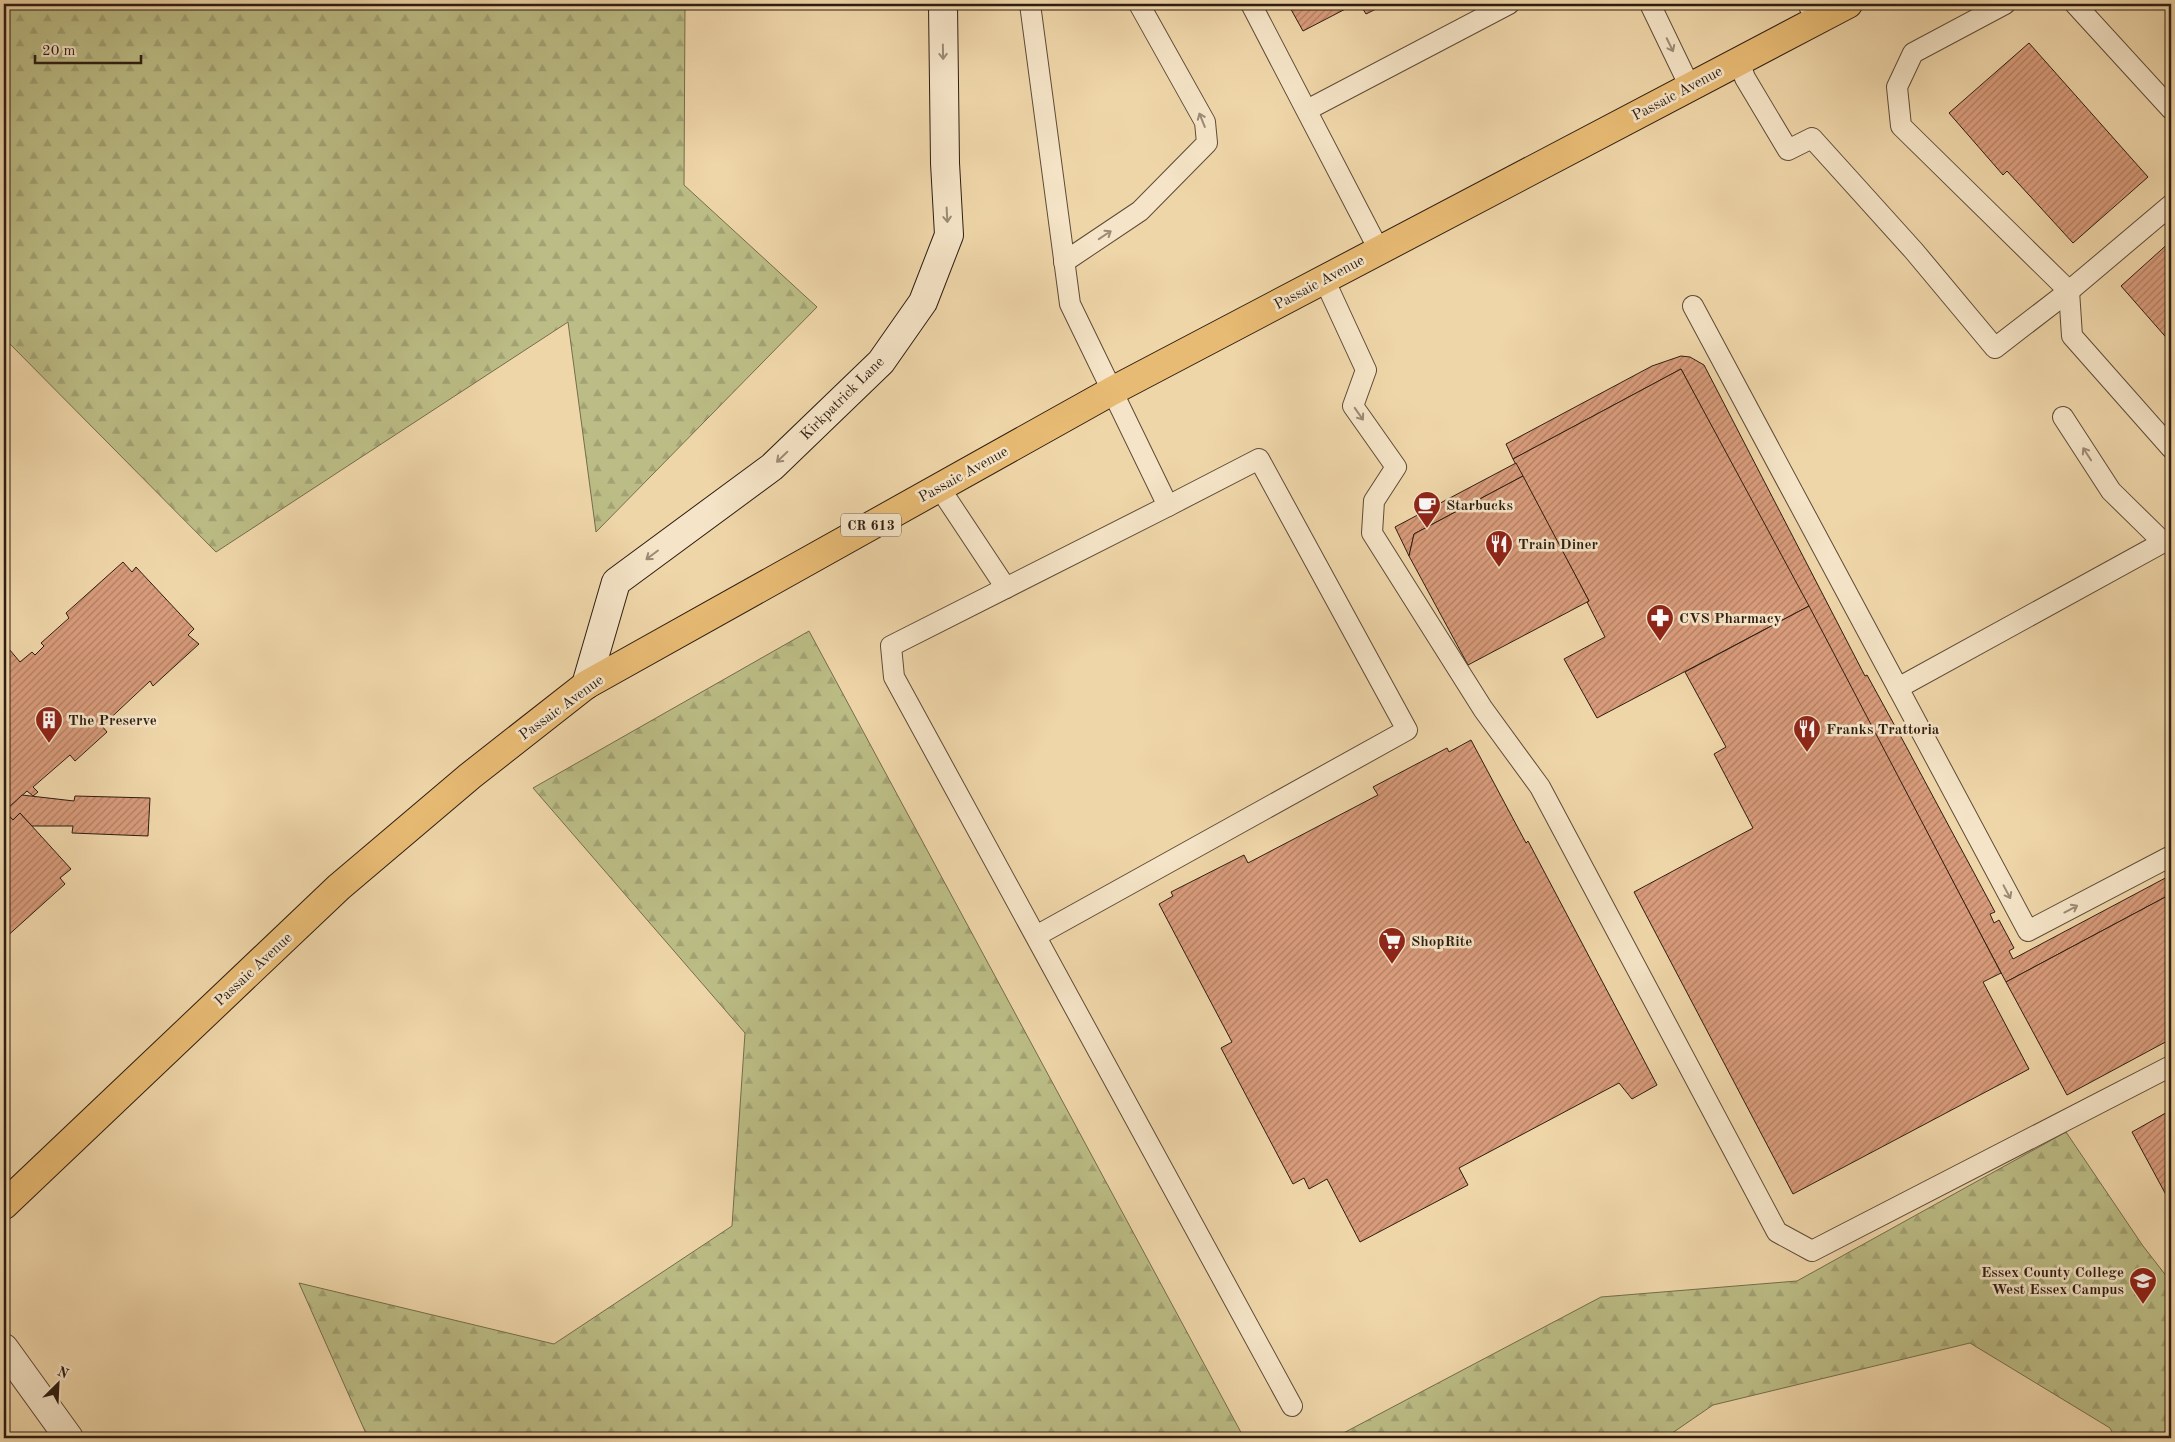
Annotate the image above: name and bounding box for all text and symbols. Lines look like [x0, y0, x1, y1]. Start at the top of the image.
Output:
scale bar [35, 32, 141, 64]
one-way arrow [1666, 37, 1675, 52]
text: 20 m [42, 44, 76, 59]
one-way arrow [939, 44, 948, 60]
street label: Passaic Avenue [1630, 64, 1725, 124]
one-way arrow [1197, 113, 1206, 128]
one-way arrow [943, 207, 952, 223]
one-way arrow [1098, 230, 1112, 240]
street label: Passaic Avenue [1272, 253, 1367, 313]
street label: Kirkpatrick Lane [799, 354, 888, 444]
one-way arrow [1354, 407, 1364, 421]
street label: Passaic Avenue [916, 445, 1011, 506]
one-way arrow [2082, 447, 2092, 461]
one-way arrow [776, 451, 788, 463]
cafe icon: Starbucks [1412, 490, 1442, 529]
place label: Starbucks [1446, 499, 1513, 514]
road number: CR 613 [841, 514, 901, 536]
restaurant icon: Train Diner [1484, 529, 1514, 568]
place label: Train Diner [1518, 538, 1599, 553]
one-way arrow [646, 550, 659, 561]
pharmacy icon: CVS Pharmacy [1645, 603, 1675, 642]
place label: CVS Pharmacy [1679, 612, 1782, 627]
street label: Passaic Avenue [517, 673, 607, 744]
building icon: The Preserve [34, 705, 64, 744]
place label: The Preserve [68, 714, 157, 729]
restaurant icon: Franks Trattoria [1792, 714, 1822, 753]
place label: Franks Trattoria [1826, 723, 1940, 738]
one-way arrow [2003, 884, 2012, 899]
one-way arrow [2064, 903, 2078, 913]
supermarket icon: ShopRite [1377, 926, 1407, 965]
street label: Passaic Avenue [212, 931, 296, 1010]
place label: ShopRite [1411, 935, 1472, 950]
place label: Essex County College West Essex Campus [1981, 1266, 2124, 1298]
school or university icon: Essex County College West Essex Campus [2128, 1266, 2158, 1305]
north arrow [32, 1360, 82, 1410]
text: N [55, 1364, 71, 1382]

